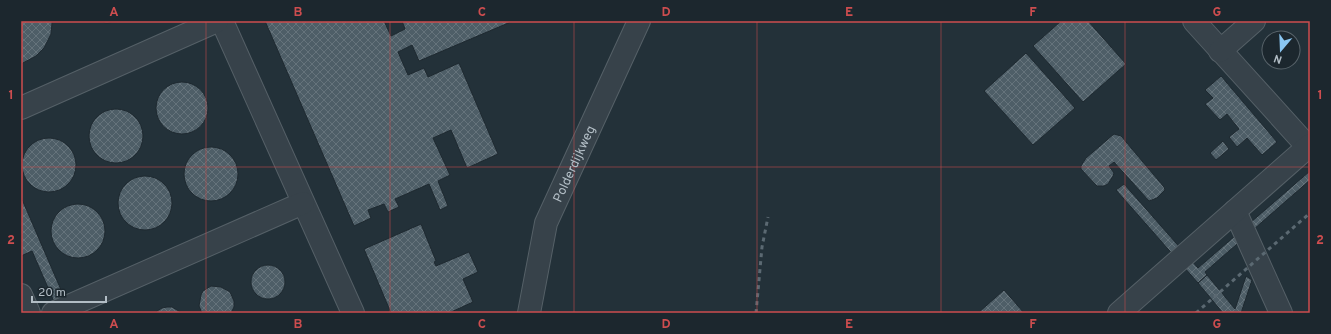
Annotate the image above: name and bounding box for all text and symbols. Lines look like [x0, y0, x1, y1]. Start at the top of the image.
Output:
text: A [109, 5, 119, 21]
text: B [294, 5, 303, 21]
text: C [478, 5, 486, 21]
text: D [661, 5, 671, 21]
text: E [845, 5, 853, 21]
text: F [1029, 5, 1037, 21]
text: G [1213, 5, 1222, 21]
north arrow [1261, 30, 1301, 70]
text: N [1272, 51, 1284, 66]
text: 1 [8, 88, 14, 104]
text: 1 [1317, 88, 1323, 104]
street label: Polderdijkweg [551, 123, 600, 205]
text: 2 [7, 233, 15, 249]
text: 2 [1316, 233, 1324, 249]
scale bar [32, 278, 106, 304]
text: 20 m [38, 285, 66, 301]
text: A [109, 317, 119, 333]
text: B [294, 317, 303, 333]
text: C [478, 317, 486, 333]
text: D [661, 317, 671, 333]
text: E [845, 317, 853, 333]
text: F [1029, 317, 1037, 333]
text: G [1213, 317, 1222, 333]

